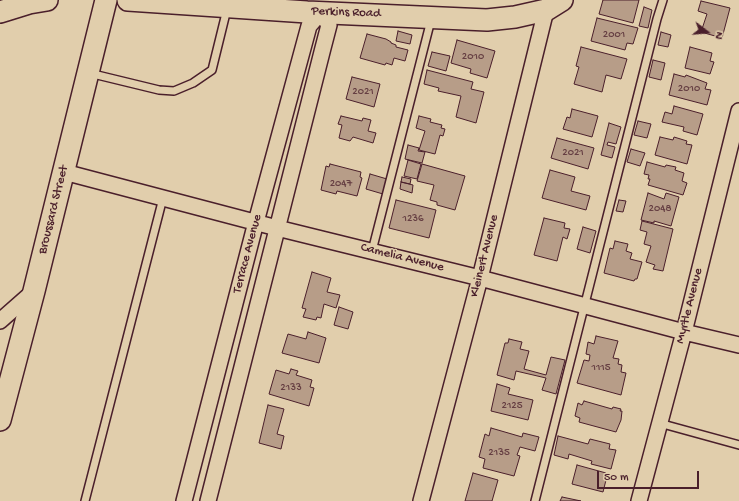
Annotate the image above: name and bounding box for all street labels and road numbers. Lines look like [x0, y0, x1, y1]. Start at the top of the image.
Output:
street label: Perkins Road [311, 4, 381, 22]
street label: Broussard Street [35, 164, 73, 256]
street label: Terrace Avenue [230, 213, 266, 295]
street label: Kleinert Avenue [467, 213, 503, 299]
street label: Camelia Avenue [359, 240, 445, 276]
street label: Myrtle Avenue [673, 267, 707, 345]

